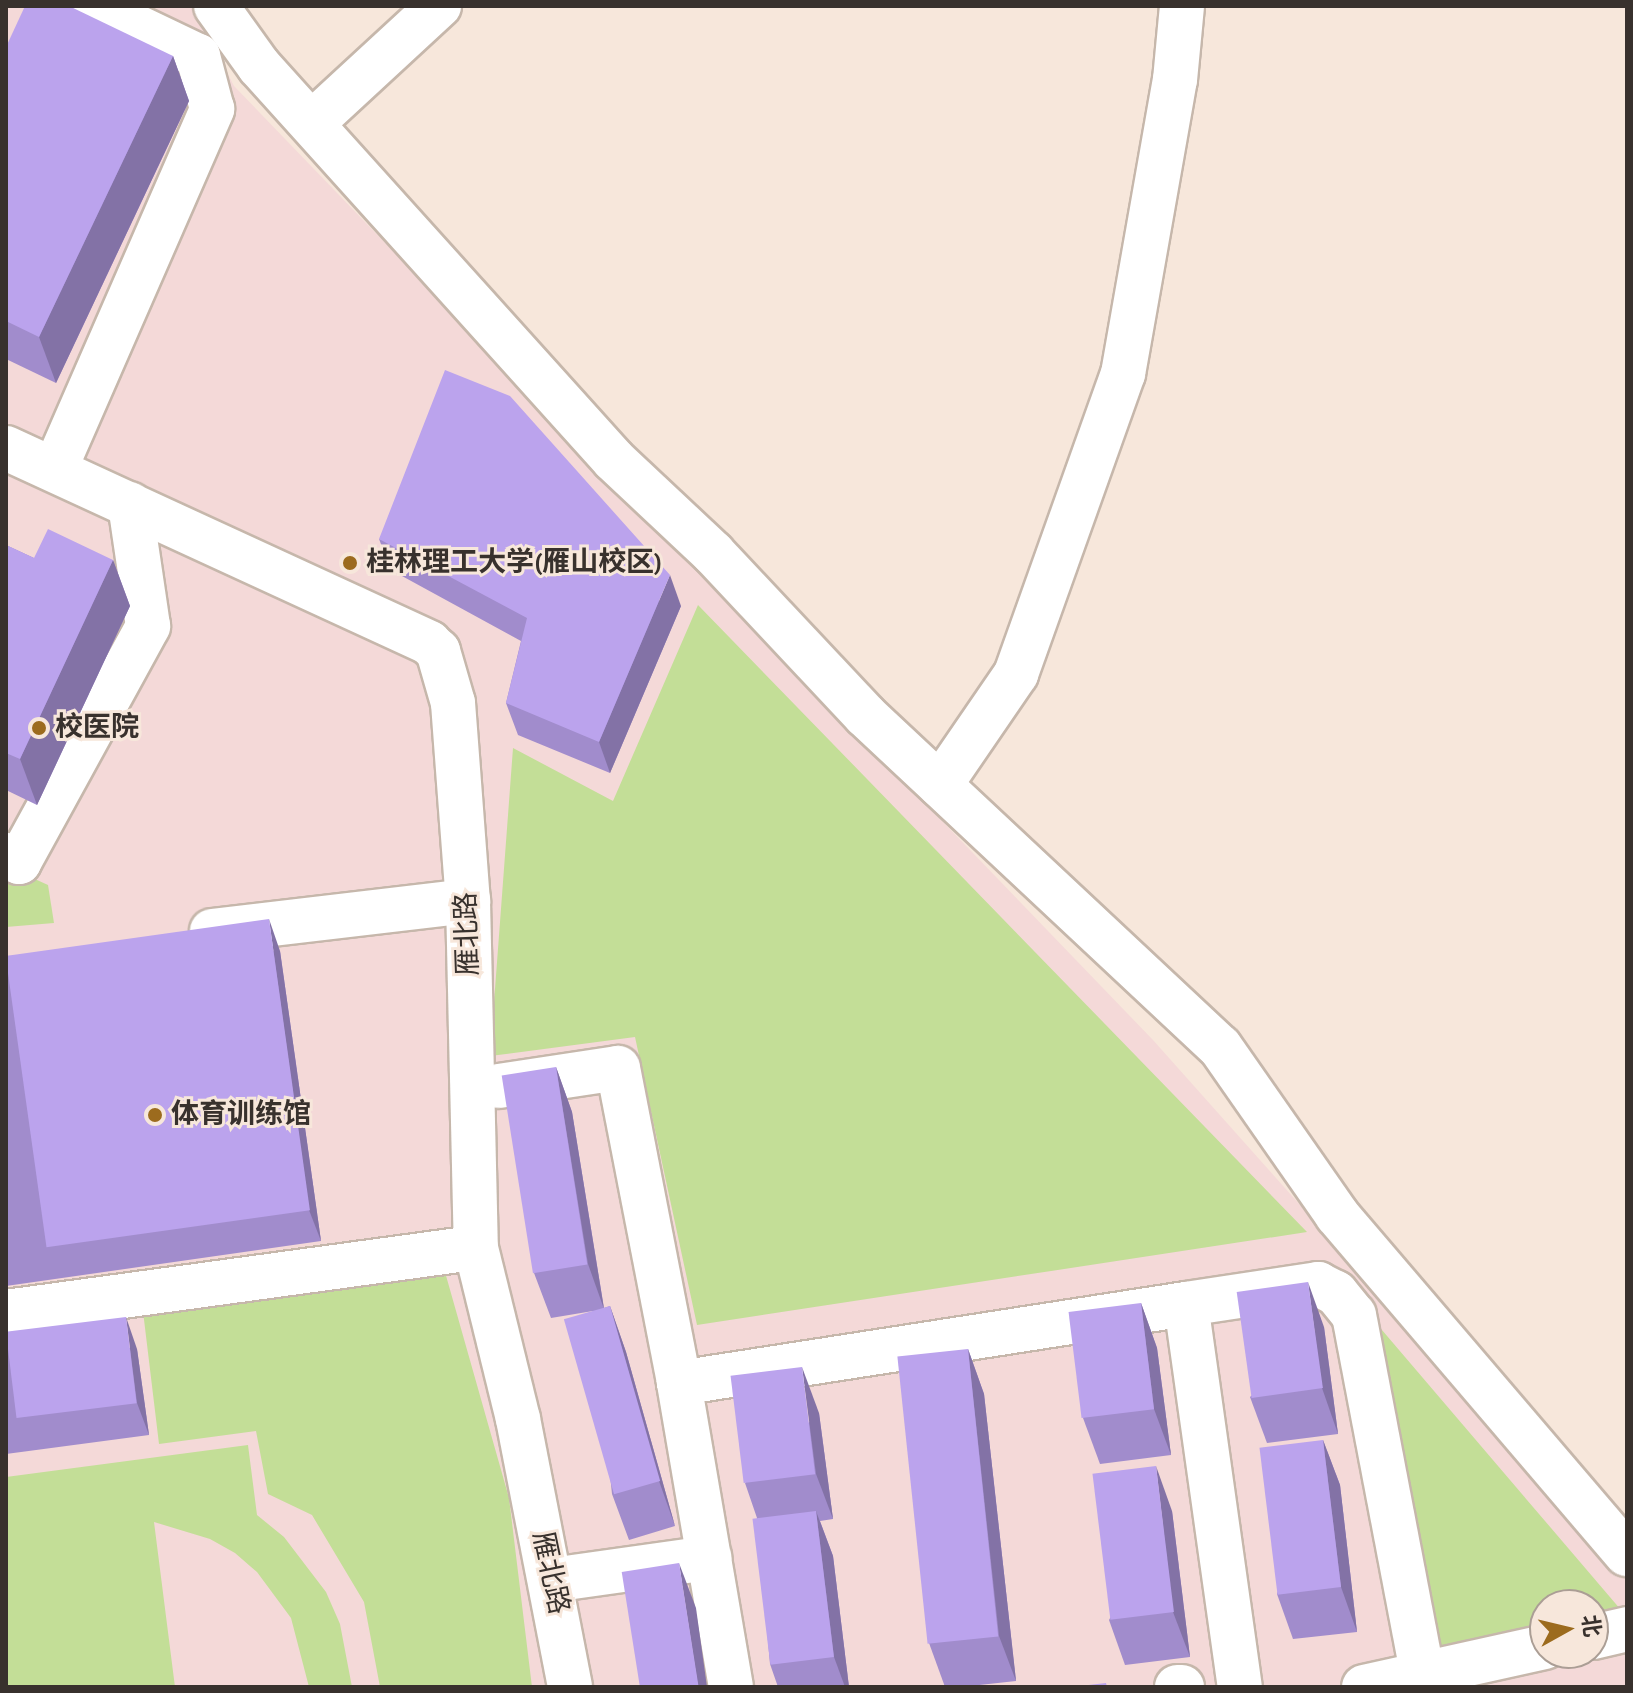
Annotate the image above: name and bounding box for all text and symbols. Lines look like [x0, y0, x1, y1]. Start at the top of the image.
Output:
place label: 桂林理工大学(雁山校区) [366, 546, 663, 580]
marker: 桂林理工大学(雁山校区) [341, 554, 359, 572]
place label: 校医院 [55, 711, 139, 745]
marker: 校医院 [30, 719, 48, 737]
street label: 雁北路 [450, 891, 486, 977]
place label: 体育训练馆 [171, 1098, 311, 1132]
marker: 体育训练馆 [146, 1106, 164, 1124]
street label: 雁北路 [525, 1528, 575, 1618]
north arrow [1529, 1589, 1609, 1669]
text: 北 [1578, 1613, 1603, 1638]

